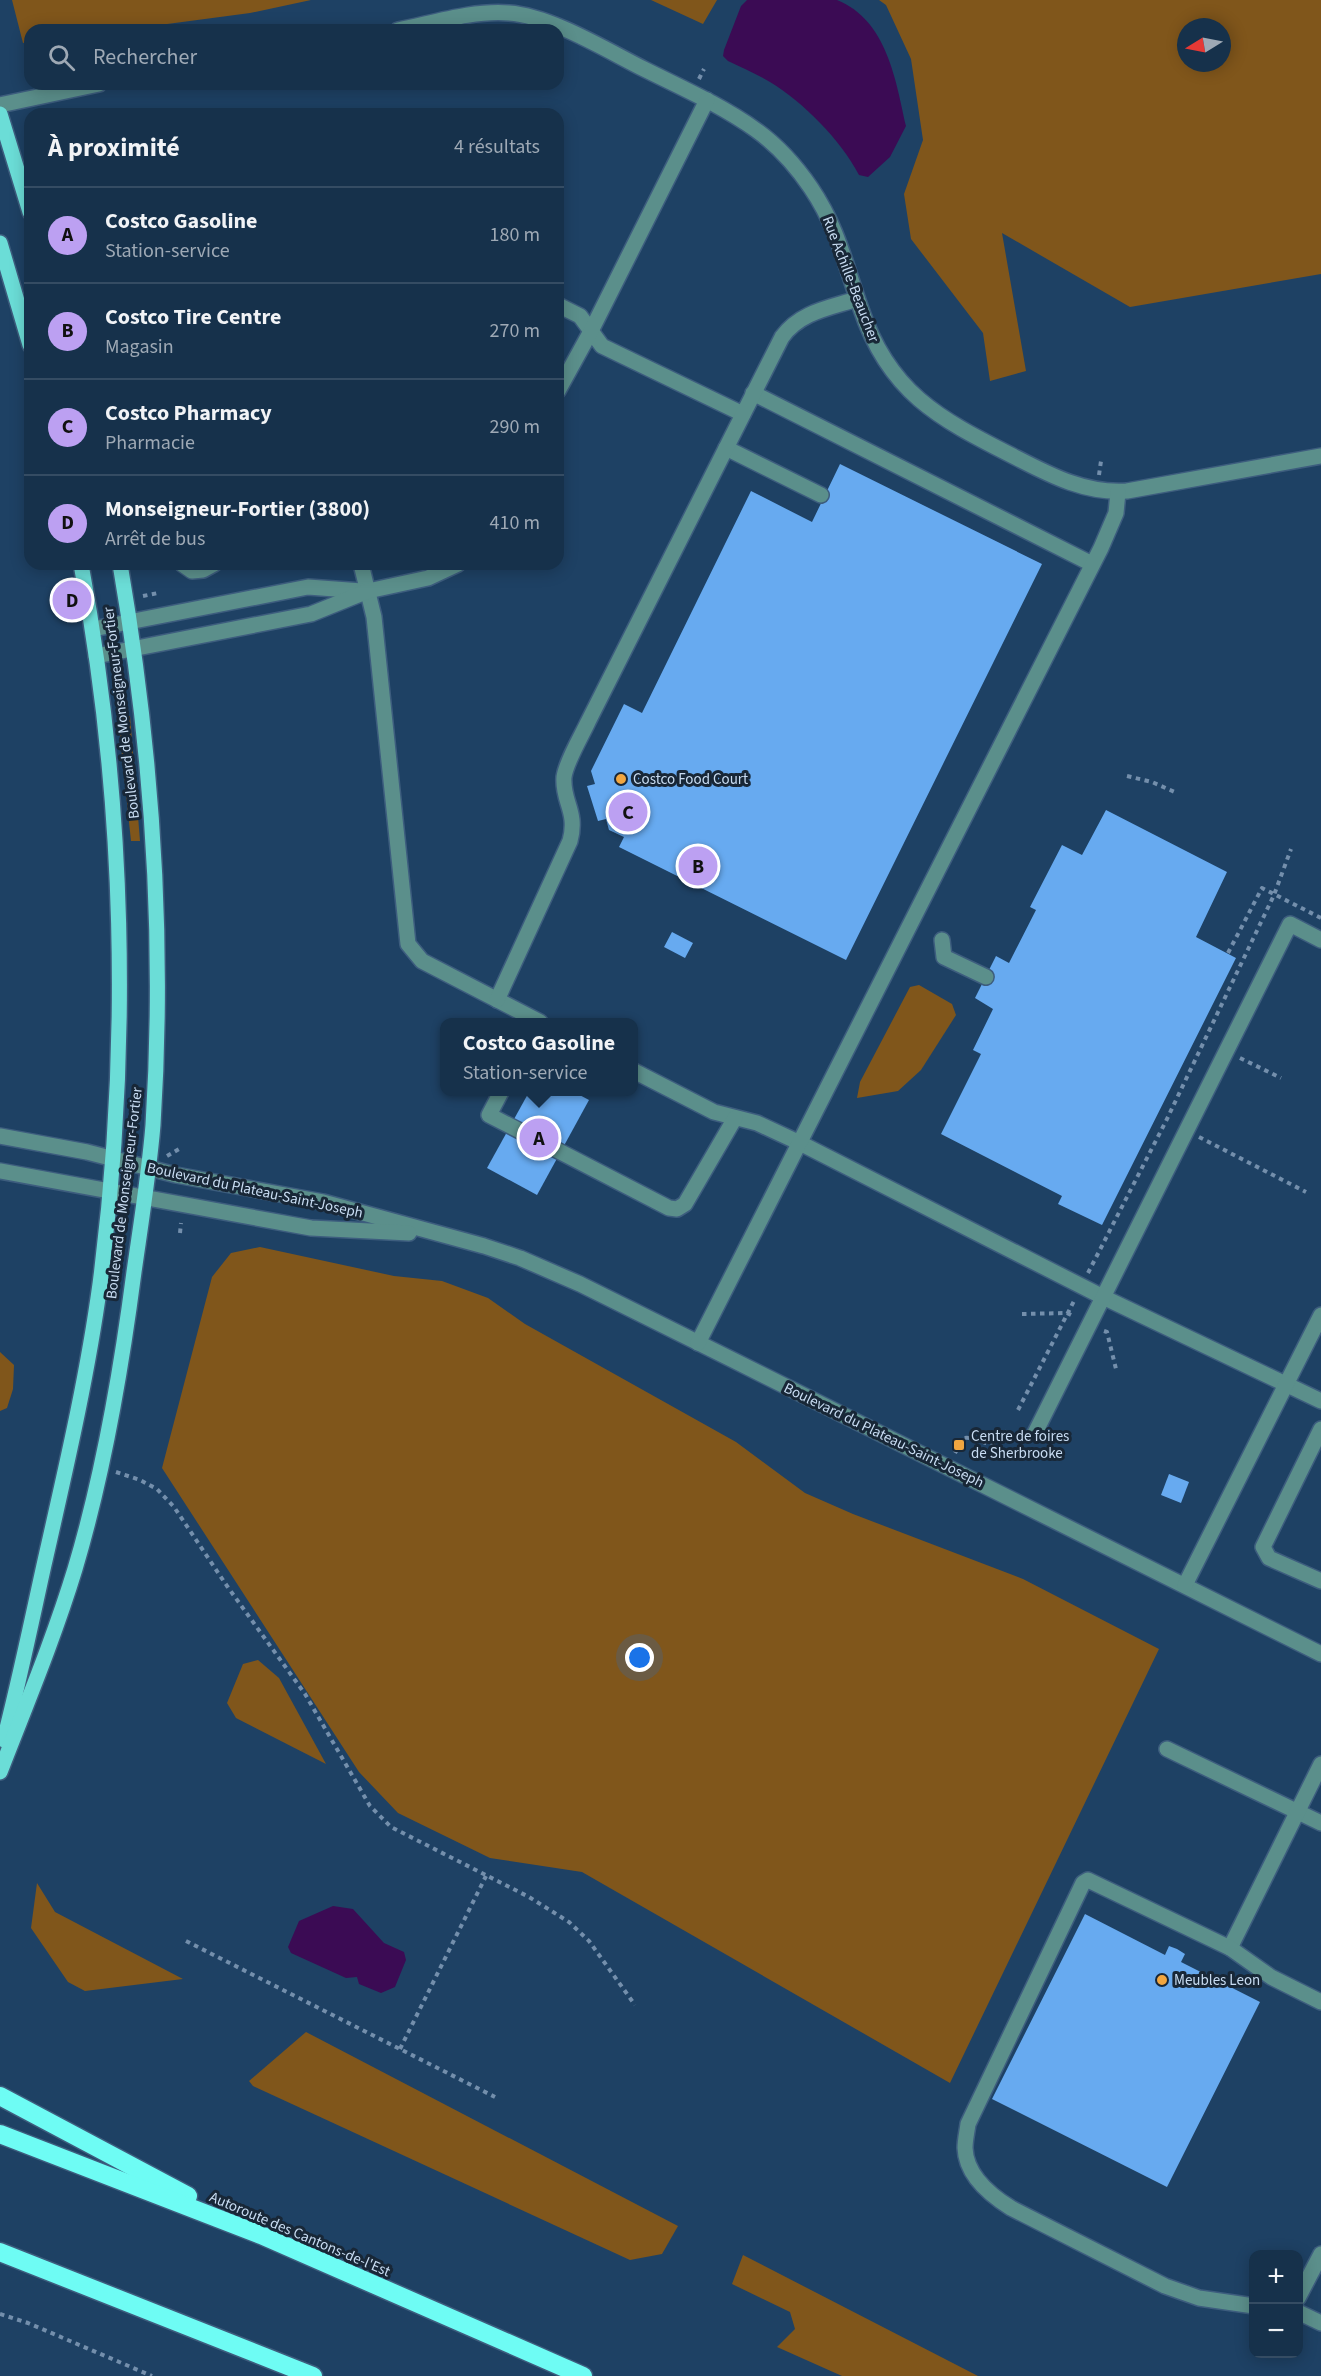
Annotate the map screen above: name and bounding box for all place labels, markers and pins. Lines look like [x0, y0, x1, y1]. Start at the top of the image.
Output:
pin: D [52, 578, 92, 622]
place label: Costco Food Court [633, 769, 748, 790]
marker: Costco Food Court [614, 772, 628, 786]
pin: C [608, 790, 648, 834]
pin: B [678, 844, 718, 888]
pin: A [520, 1116, 558, 1160]
place label: Centre de foires de Sherbrooke [971, 1426, 1069, 1464]
marker: Centre de foires de Sherbrooke [952, 1438, 966, 1452]
place label: Meubles Leon [1174, 1970, 1260, 1991]
marker: Meubles Leon [1155, 1973, 1169, 1987]

